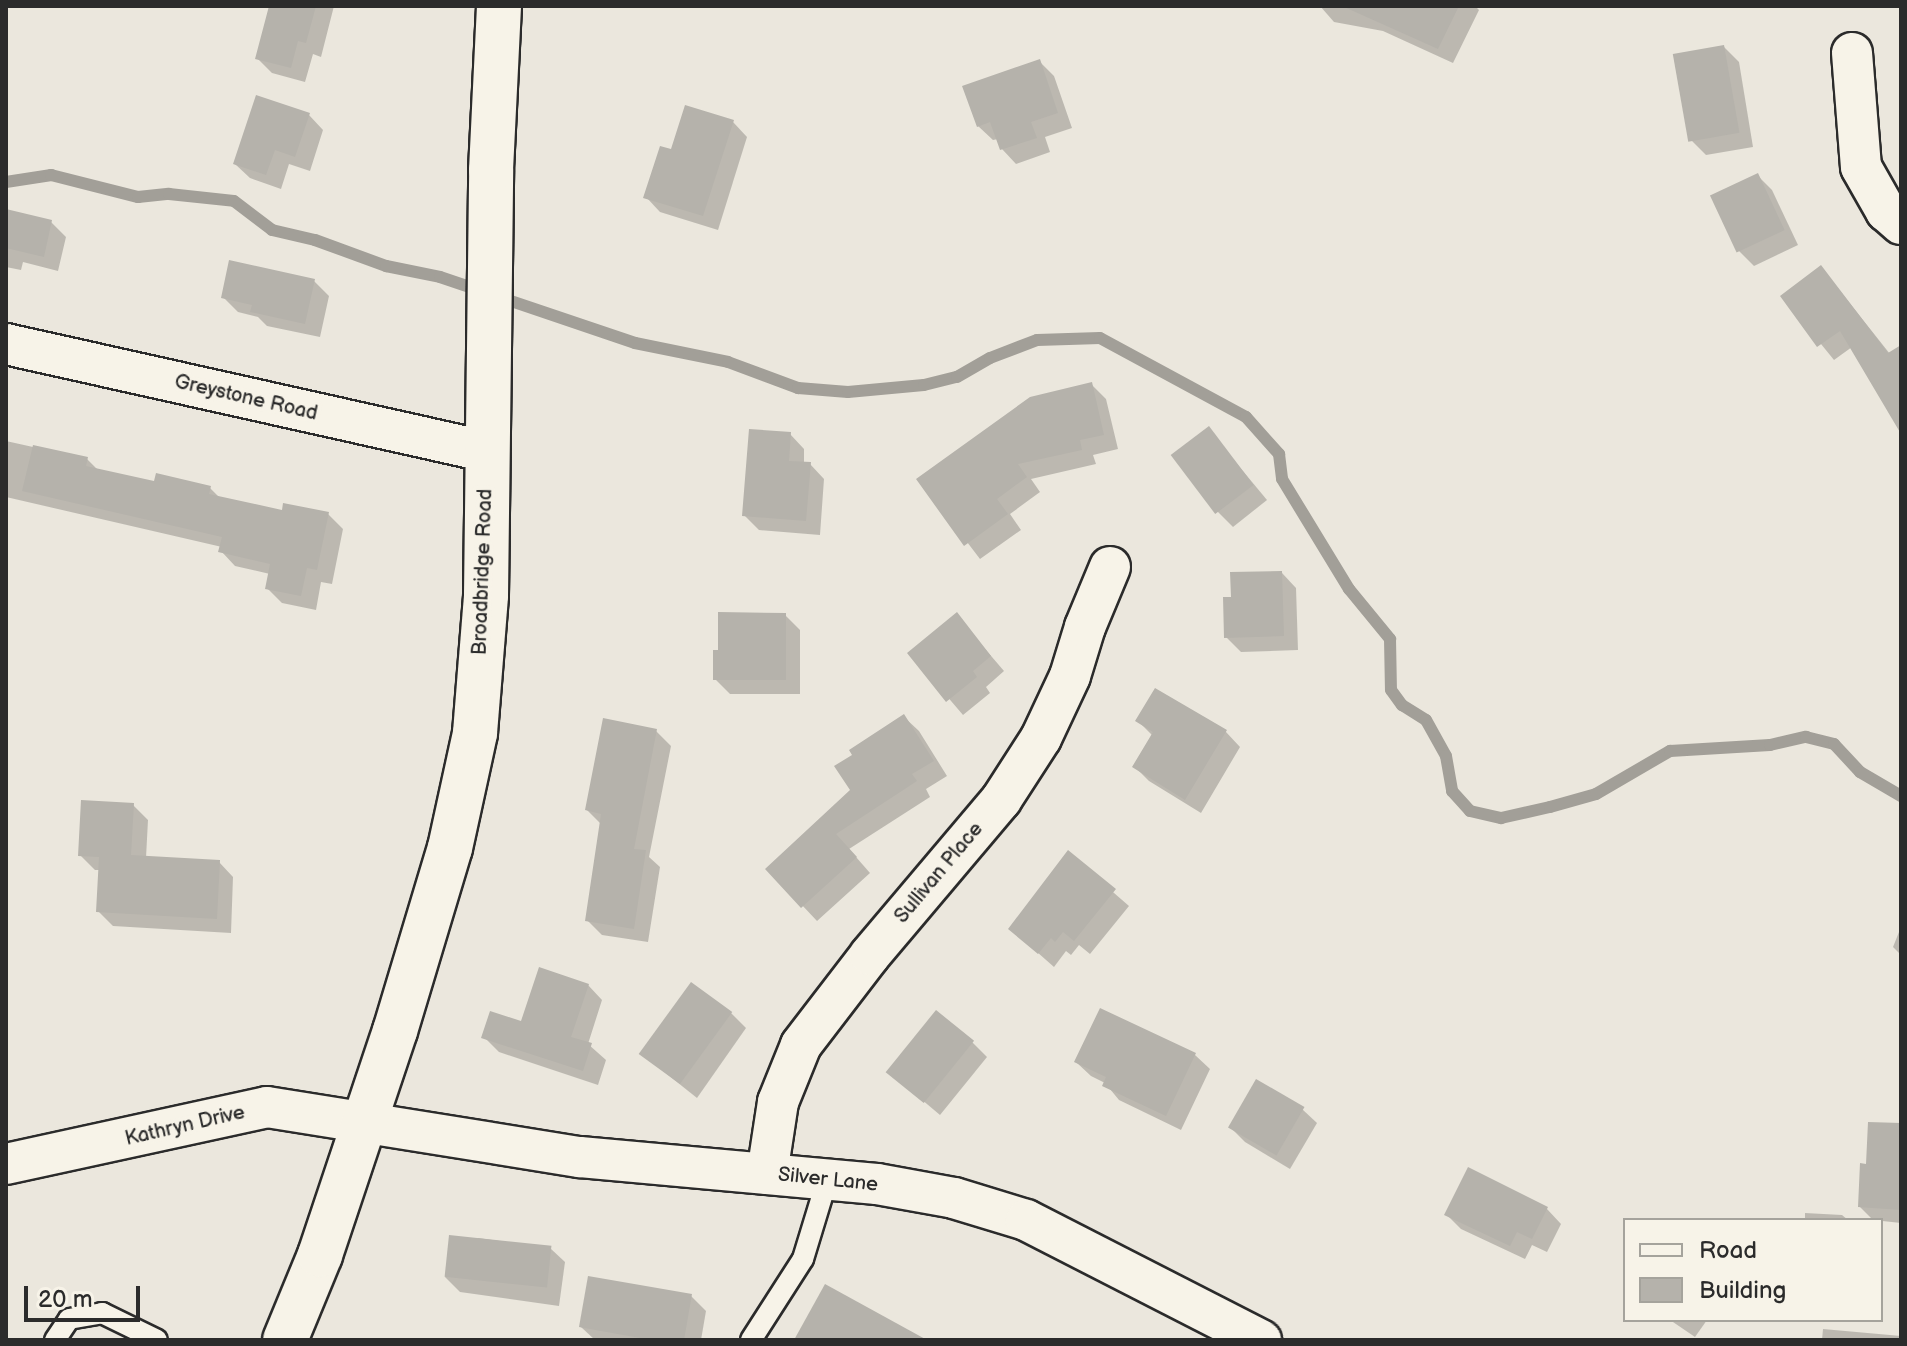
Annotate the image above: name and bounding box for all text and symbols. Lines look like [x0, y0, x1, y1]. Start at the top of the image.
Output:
street label: Greystone Road [172, 370, 320, 426]
street label: Broadbridge Road [468, 488, 498, 656]
street label: Sullivan Place [890, 818, 988, 928]
street label: Kathryn Drive [123, 1101, 247, 1151]
street label: Silver Lane [777, 1163, 879, 1197]
legend [1623, 1218, 1883, 1322]
text: Road [1699, 1236, 1757, 1265]
scale bar [28, 1270, 144, 1320]
text: Building [1699, 1276, 1786, 1305]
text: 20 m [38, 1285, 93, 1314]

